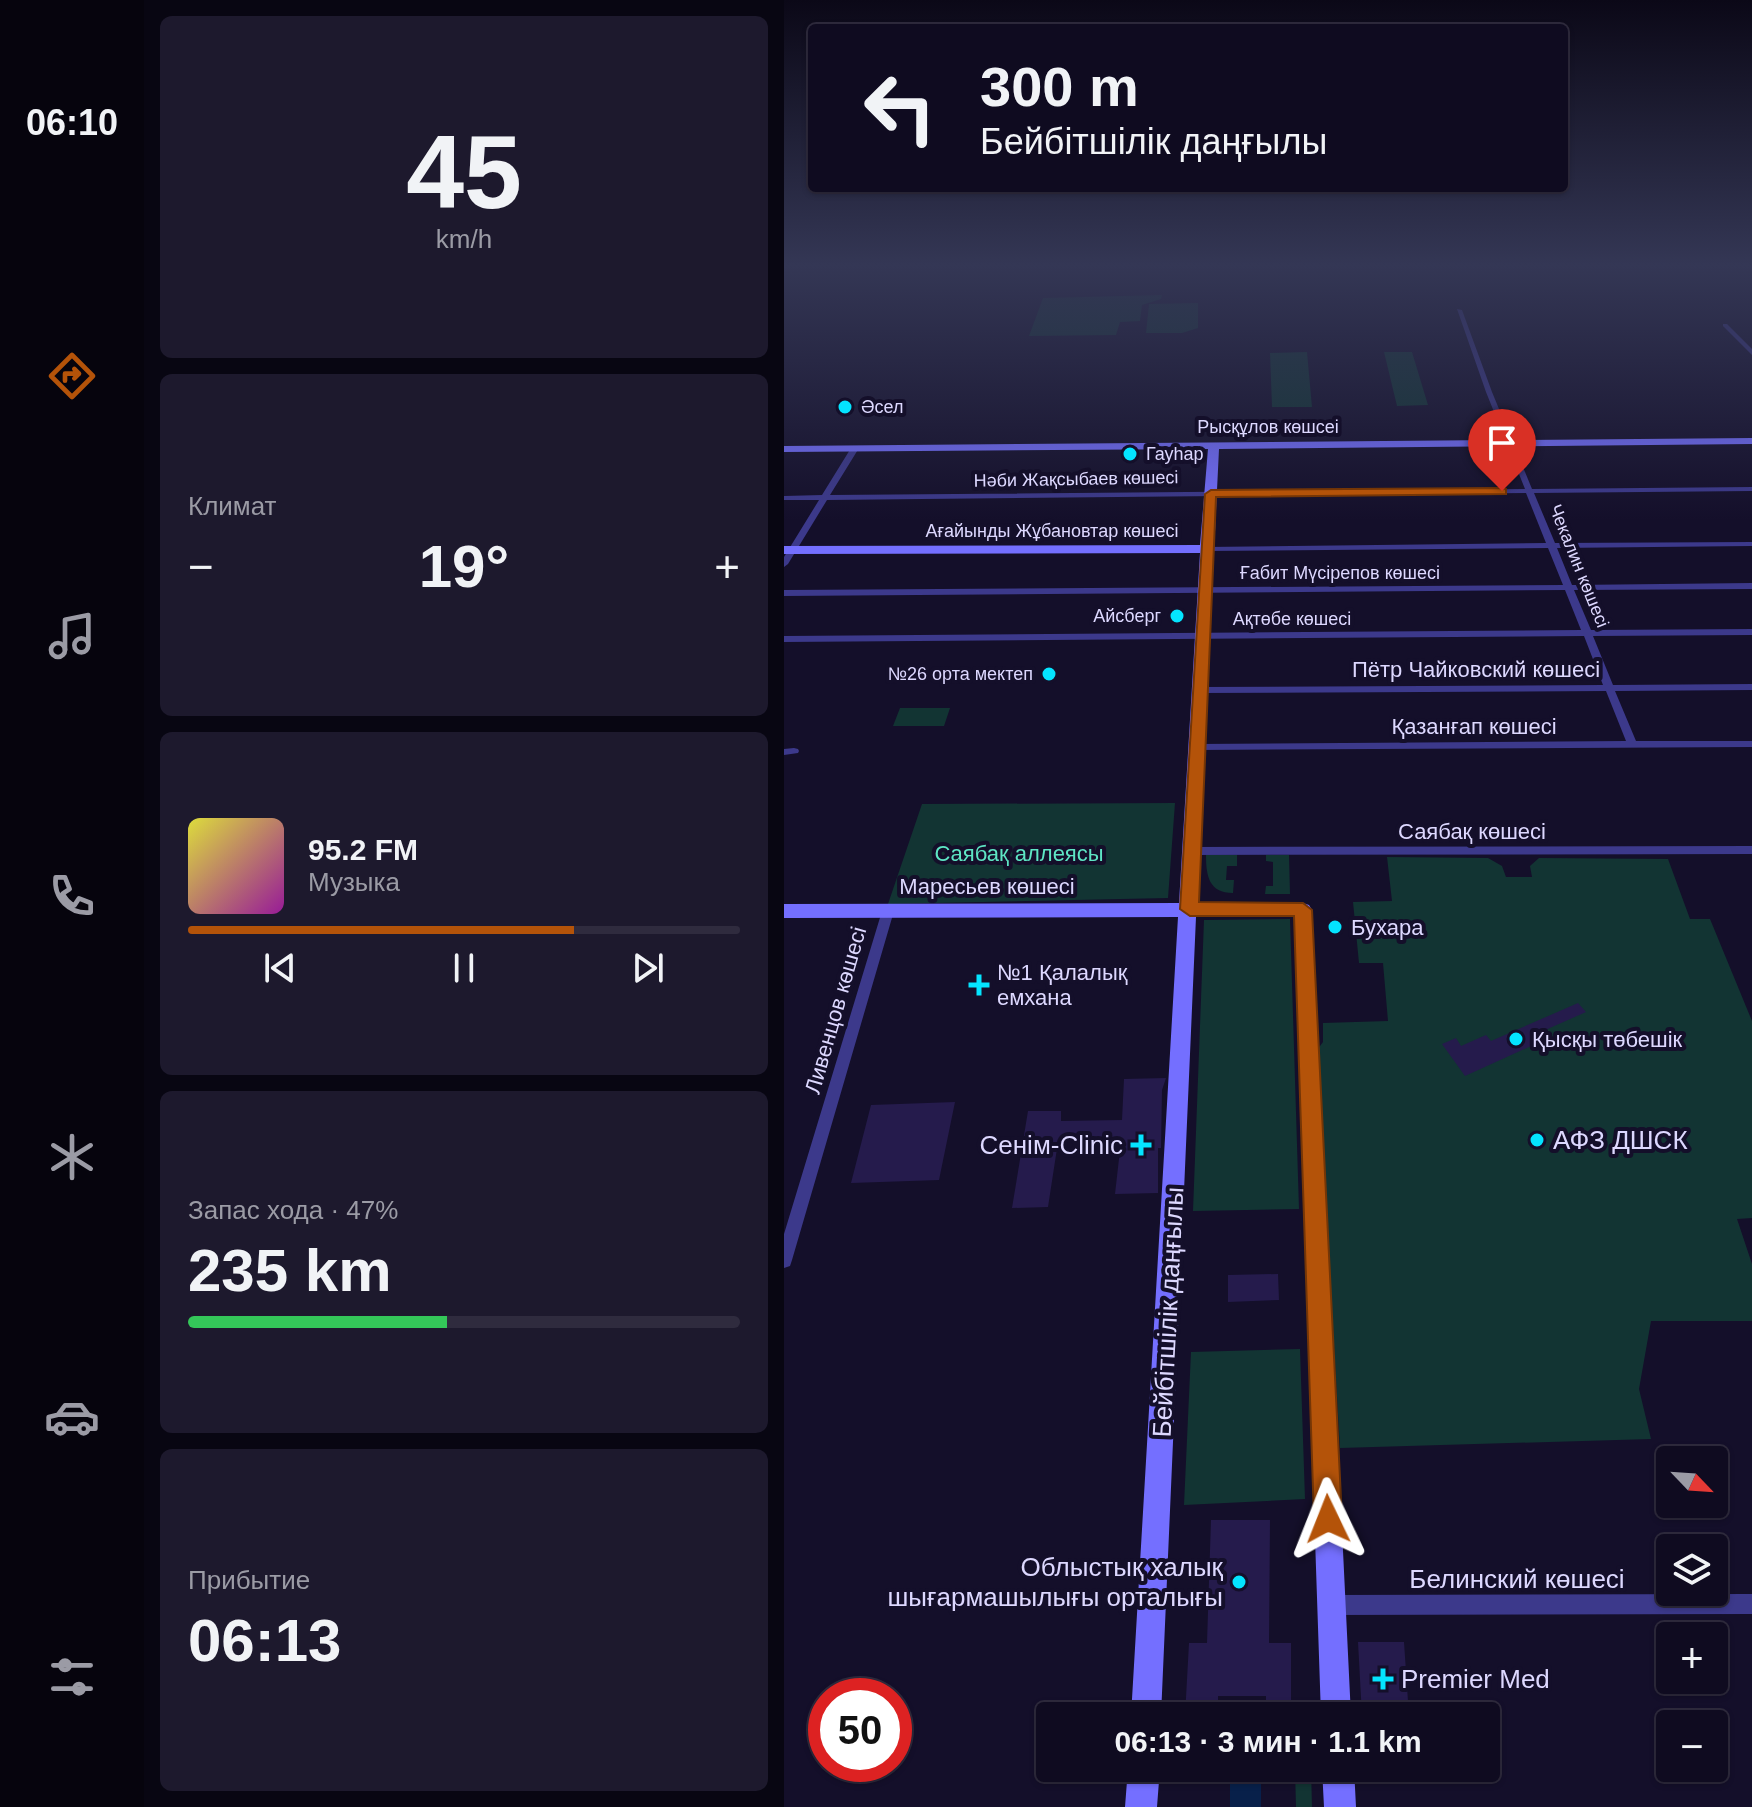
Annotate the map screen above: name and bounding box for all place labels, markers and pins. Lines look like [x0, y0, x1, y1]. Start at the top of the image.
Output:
place label: Əсел [861, 397, 903, 417]
marker: Əсел [836, 398, 854, 416]
pin [1468, 409, 1536, 491]
place label: Гауhар [1146, 444, 1204, 464]
marker: Гауhар [1121, 445, 1139, 463]
place label: Айсберг [1093, 606, 1161, 626]
marker: Айсберг [1168, 607, 1186, 625]
place label: №26 орта мектеп [888, 664, 1033, 684]
marker: №26 орта мектеп [1040, 665, 1058, 683]
place label: Бухара [1351, 915, 1424, 940]
marker: Бухара [1326, 918, 1344, 936]
place label: №1 Қалалық емхана [997, 960, 1128, 1010]
marker: №1 Қалалық емхана [968, 974, 990, 996]
place label: Қысқы төбешік [1532, 1027, 1683, 1052]
marker: Қысқы төбешік [1507, 1030, 1525, 1048]
place label: АФЗ ДШСК [1553, 1125, 1688, 1155]
place label: Сенім-Clinic [980, 1130, 1123, 1160]
marker: АФЗ ДШСК [1528, 1131, 1546, 1149]
marker: Сенім-Clinic [1130, 1134, 1152, 1156]
place label: Облыстық халық шығармашылығы орталығы [887, 1552, 1224, 1612]
marker: Облыстық халық шығармашылығы орталығы [1230, 1573, 1248, 1591]
place label: Premier Med [1401, 1664, 1550, 1694]
marker: Premier Med [1372, 1668, 1394, 1690]

